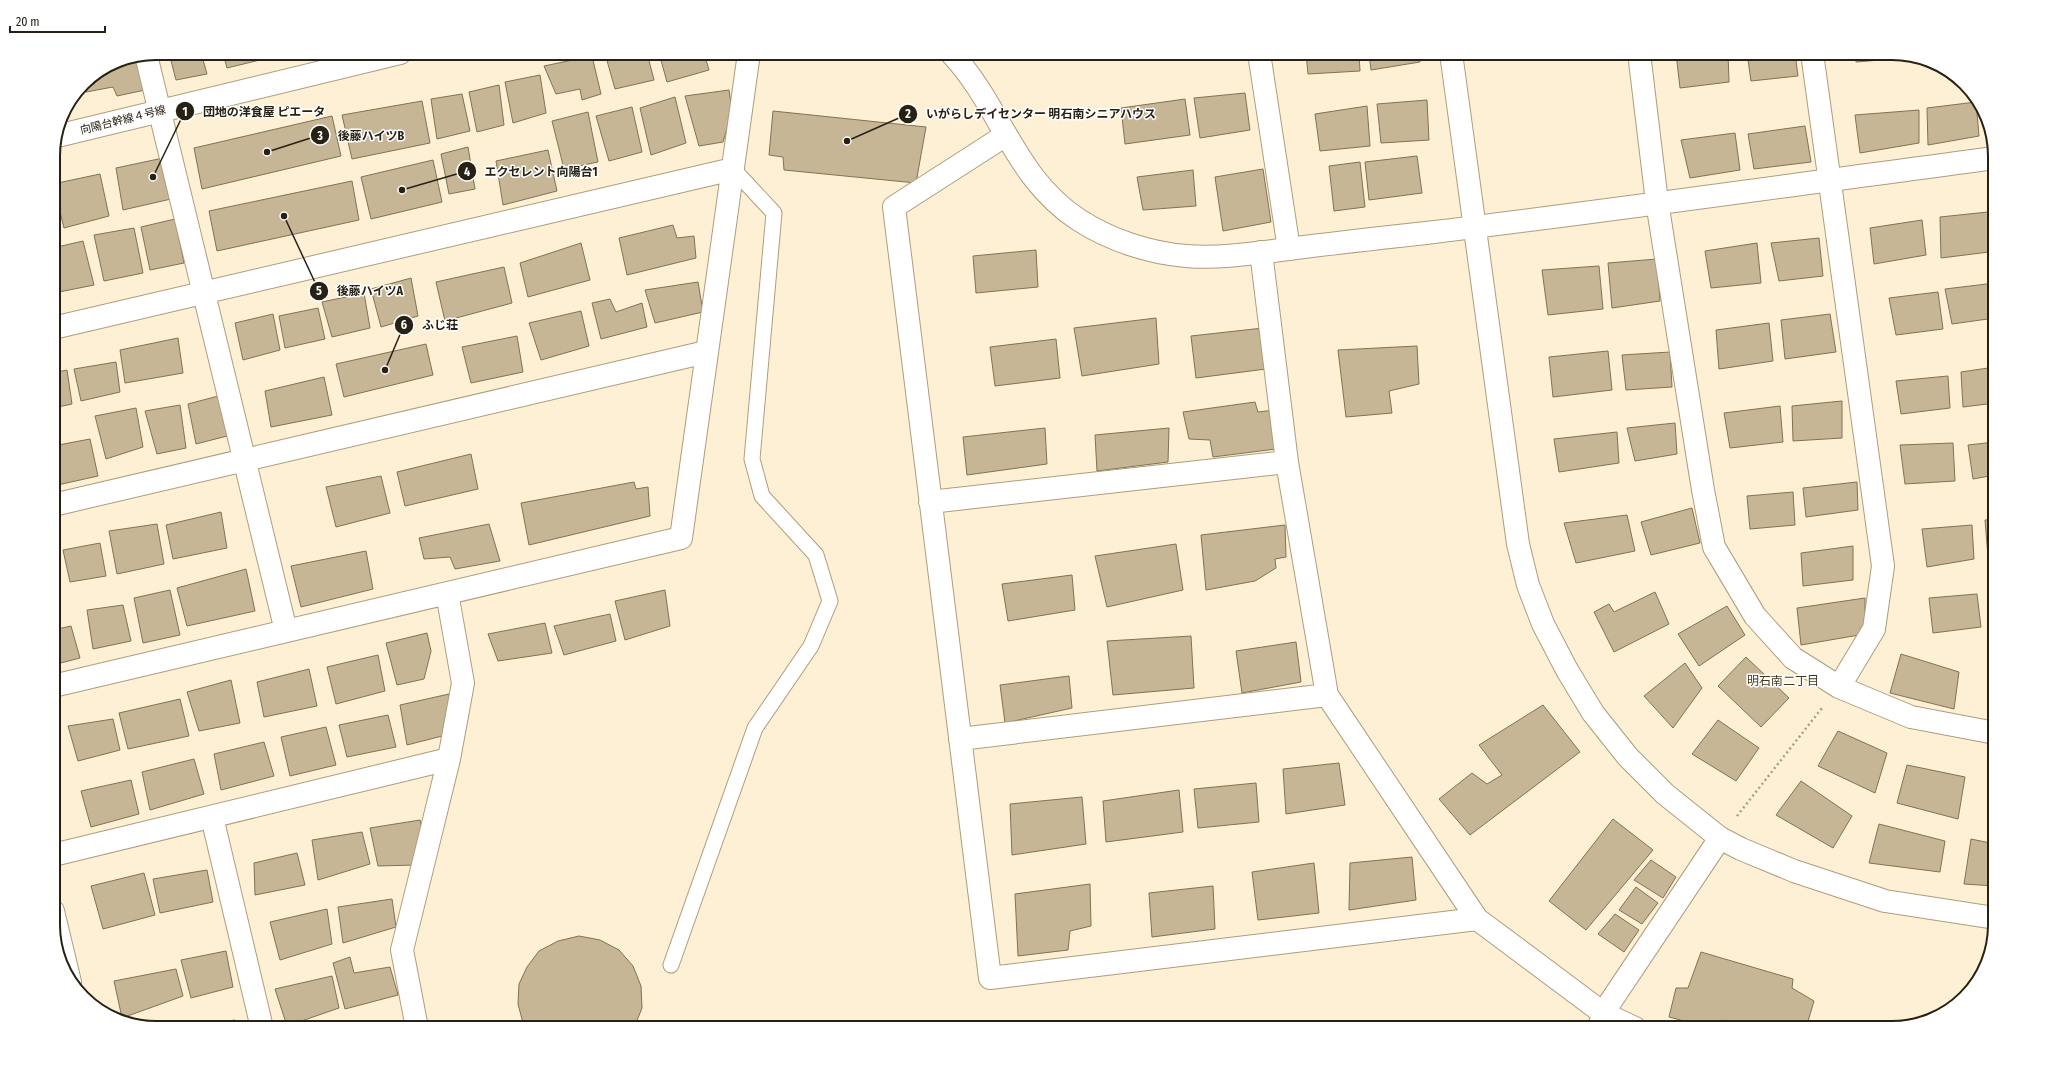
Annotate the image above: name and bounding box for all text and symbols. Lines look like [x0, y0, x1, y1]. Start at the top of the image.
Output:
scale bar [10, 8, 105, 34]
text: 20 m [16, 15, 40, 29]
callout: 団地の洋食屋 ピエータ [175, 99, 334, 123]
callout: いがらしデイセンター 明石南シニアハウス [898, 102, 1164, 126]
street label: 向陽台幹線４号線 [79, 103, 167, 137]
text: 1 [182, 105, 188, 119]
text: 団地の洋食屋 ピエータ [203, 105, 325, 119]
text: 2 [904, 107, 911, 121]
text: いがらしデイセンター 明石南シニアハウス [926, 107, 1156, 121]
callout: 後藤ハイツB [310, 123, 413, 147]
text: 3 [316, 129, 323, 143]
text: 後藤ハイツB [338, 129, 405, 143]
callout: エクセレント向陽台1 [457, 159, 606, 183]
text: 4 [464, 165, 470, 179]
text: エクセレント向陽台1 [484, 165, 598, 179]
callout: 後藤ハイツA [309, 279, 411, 303]
text: 5 [316, 284, 322, 298]
text: 後藤ハイツA [337, 284, 404, 298]
callout: ふじ荘 [394, 313, 466, 337]
text: 6 [401, 318, 407, 332]
text: ふじ荘 [422, 318, 458, 332]
district label: 明石南二丁目 [1747, 674, 1819, 688]

